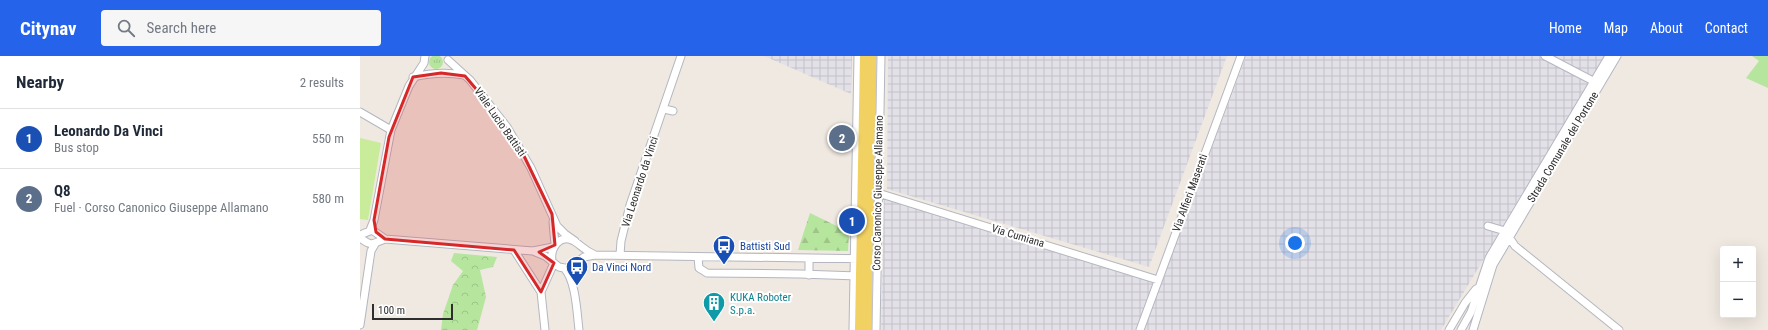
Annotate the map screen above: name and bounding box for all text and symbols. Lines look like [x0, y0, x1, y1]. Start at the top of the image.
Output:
search box [101, 10, 381, 46]
text: Citynav [20, 17, 77, 40]
icon: search [115, 17, 137, 39]
text: Search here [147, 19, 216, 37]
text: Home [1549, 20, 1582, 36]
text: Map [1604, 20, 1628, 36]
text: About [1650, 20, 1683, 36]
text: Contact [1705, 20, 1748, 36]
text: Nearby [16, 72, 64, 92]
text: 2 results [300, 75, 344, 90]
street label: Viale Lucio Battisti [471, 85, 529, 159]
street label: Strada Comunale del Portone [1525, 89, 1601, 205]
street label: Corso Canonico Giuseppe Allamano [870, 115, 886, 271]
text: Leonardo Da Vinci [54, 122, 163, 140]
pin: 2 [829, 123, 855, 153]
text: 1 [26, 131, 32, 146]
text: 550 m [312, 131, 344, 146]
street label: Via Leonardo da Vinci [619, 135, 661, 229]
text: Bus stop [54, 140, 99, 155]
street label: Via Alfieri Maserati [1170, 152, 1210, 234]
text: Q8 [54, 182, 71, 200]
text: 2 [26, 191, 32, 206]
text: 580 m [312, 191, 344, 206]
text: Fuel · Corso Canonico Giuseppe Allamano [54, 200, 269, 215]
pin: 1 [839, 206, 865, 236]
street label: Via Cumiana [990, 222, 1046, 250]
bus stop icon: Battisti Sud [711, 233, 737, 266]
your location [1285, 233, 1305, 253]
place label: Battisti Sud [740, 240, 790, 253]
map controls [1720, 246, 1756, 318]
button: + [1720, 246, 1756, 282]
bus stop icon: Da Vinci Nord [564, 254, 590, 287]
place label: Da Vinci Nord [592, 261, 651, 274]
button: − [1720, 282, 1756, 318]
building icon: KUKA Roboter S.p.a. [701, 290, 727, 323]
place label: KUKA Roboter S.p.a. [730, 291, 792, 317]
scale bar [372, 302, 453, 321]
text: 100 m [378, 304, 405, 317]

